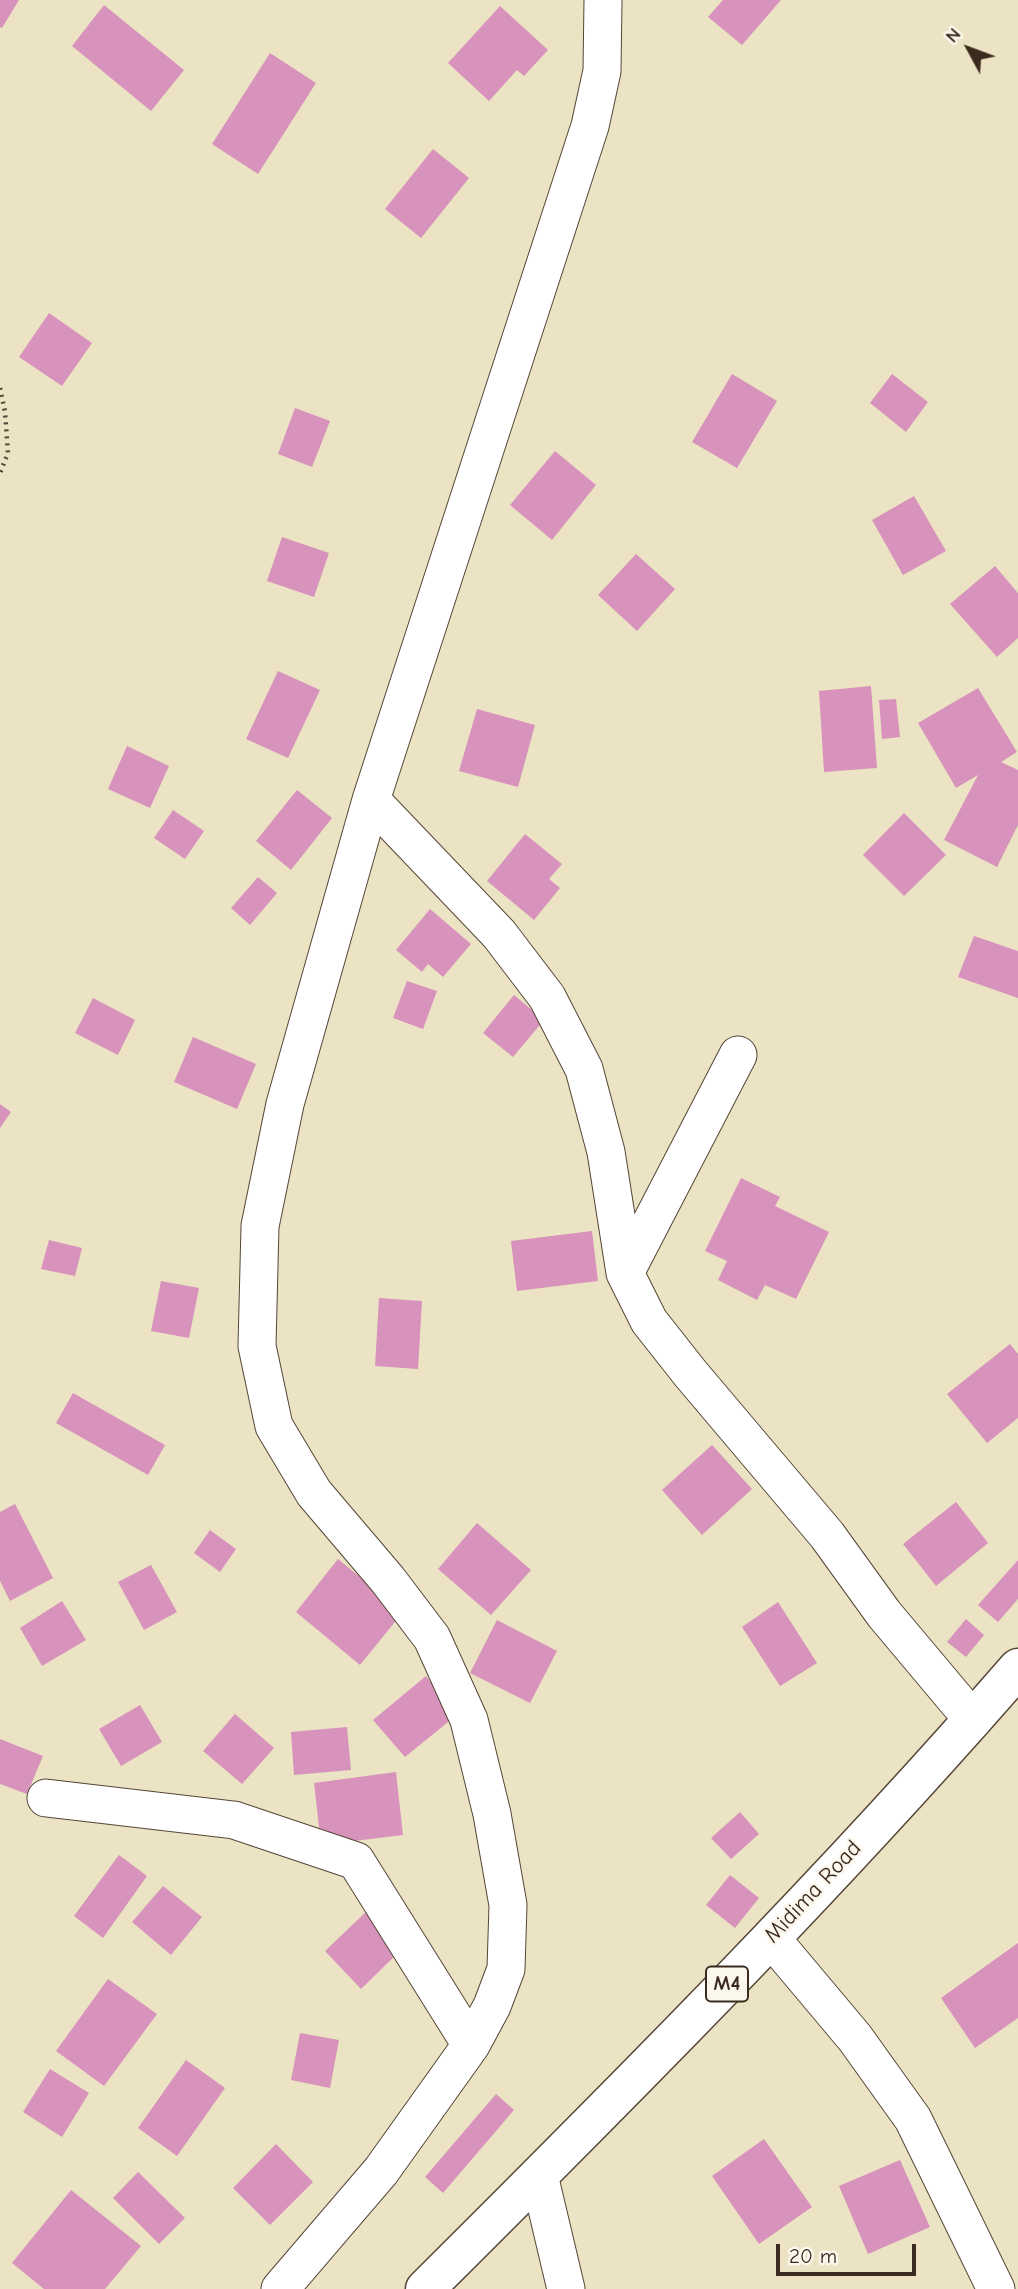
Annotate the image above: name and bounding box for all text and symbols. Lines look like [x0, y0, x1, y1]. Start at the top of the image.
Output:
north arrow [934, 14, 1004, 84]
text: N [941, 23, 966, 47]
street label: Midima Road [759, 1835, 867, 1949]
road number: M4 [706, 1966, 748, 2002]
scale bar [780, 2230, 920, 2274]
text: 20 m [789, 2244, 837, 2268]

